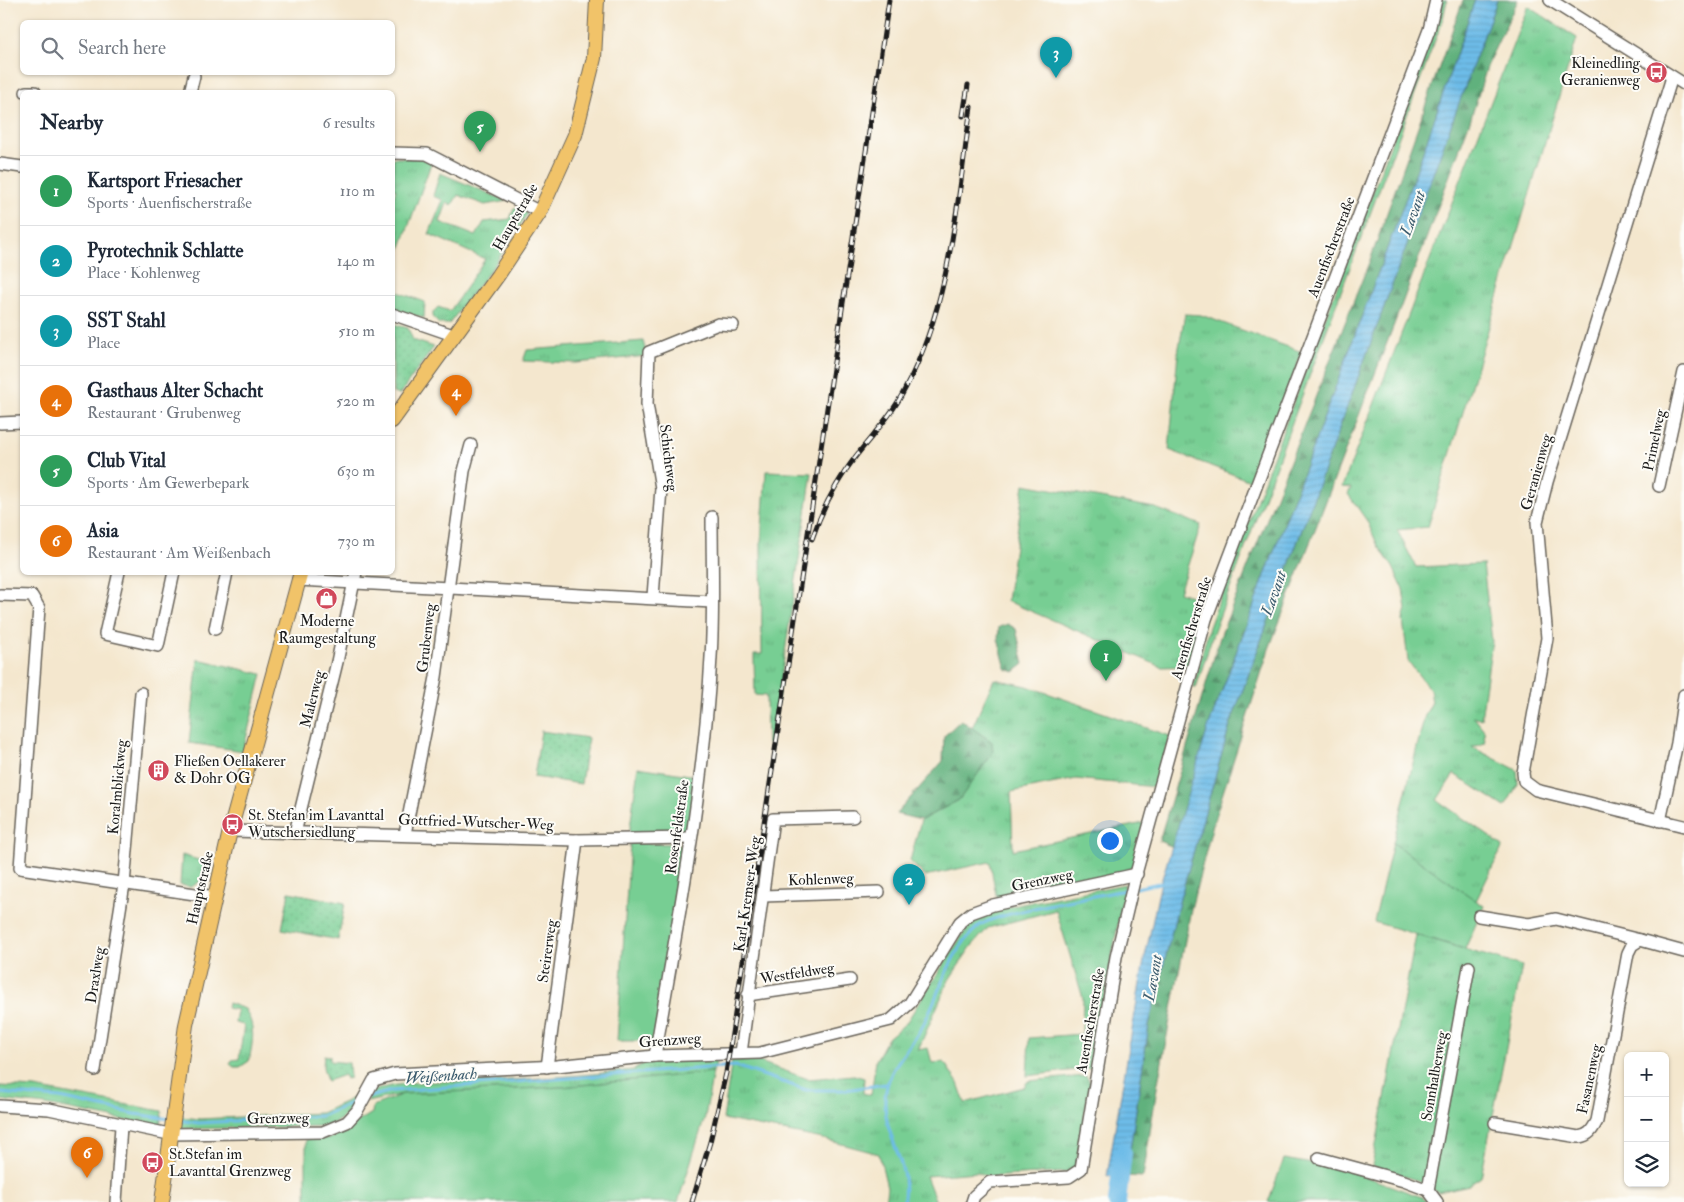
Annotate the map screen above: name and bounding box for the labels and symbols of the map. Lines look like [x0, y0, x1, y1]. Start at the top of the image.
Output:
pin: 3 [1040, 37, 1072, 78]
place label: Kleinedling Geranienweg [1561, 54, 1641, 90]
bus stop icon: Kleinedling Geranienweg [1644, 60, 1668, 84]
pin: 5 [464, 111, 496, 152]
street label: Hauptstraße [489, 180, 543, 255]
water label: Lavant [1395, 187, 1431, 240]
street label: Auenfischerstraße [1303, 194, 1359, 301]
pin: 4 [440, 375, 472, 416]
street label: Primelweg [1639, 407, 1670, 473]
street label: Schichtweg [655, 423, 682, 493]
street label: Geranienweg [1516, 431, 1557, 513]
water label: Lavant [1256, 567, 1292, 620]
street label: Auenfischerstraße [1167, 574, 1216, 683]
shop icon: Moderne Raumgestaltung [315, 586, 339, 610]
street label: Grubenweg [413, 602, 440, 674]
place label: Moderne Raumgestaltung [278, 612, 376, 648]
pin: 1 [1090, 640, 1122, 681]
street label: Malerweg [296, 668, 329, 730]
street label: Koralmblickweg [104, 738, 131, 835]
place label: Fließen Oellakerer & Dohr OG [174, 752, 286, 788]
building icon: Fließen Oellakerer & Dohr OG [146, 758, 170, 782]
street label: Rosenfeldstraße [661, 779, 694, 876]
place label: St. Stefan im Lavanttal Wutschersiedlung [247, 806, 384, 842]
street label: Gottfried-Wutscher-Weg [398, 810, 555, 835]
bus stop icon: St. Stefan im Lavanttal Wutschersiedlung [220, 812, 244, 836]
your location [1097, 828, 1123, 854]
street label: Karl-Kremser-Weg [730, 834, 765, 953]
street label: Hauptstraße [183, 850, 219, 927]
pin: 2 [893, 864, 925, 905]
street label: Grenzweg [1010, 865, 1075, 896]
street label: Kohlenweg [788, 869, 855, 890]
street label: Steirerweg [534, 918, 561, 984]
street label: Draxlweg [82, 945, 109, 1005]
water label: Lavant [1139, 952, 1167, 1004]
street label: Westfeldweg [757, 958, 836, 989]
street label: Auenfischerstraße [1072, 967, 1109, 1076]
street label: Grenzweg [638, 1029, 702, 1052]
street label: Sonnhalberweg [1417, 1029, 1452, 1122]
street label: Fasanenweg [1573, 1042, 1606, 1116]
water label: Weißenbach [404, 1064, 478, 1088]
street label: Grenzweg [247, 1108, 310, 1129]
pin: 6 [71, 1137, 103, 1178]
place label: St.Stefan im Lavanttal Grenzweg [169, 1145, 292, 1181]
bus stop icon: St.Stefan im Lavanttal Grenzweg [141, 1151, 165, 1175]

